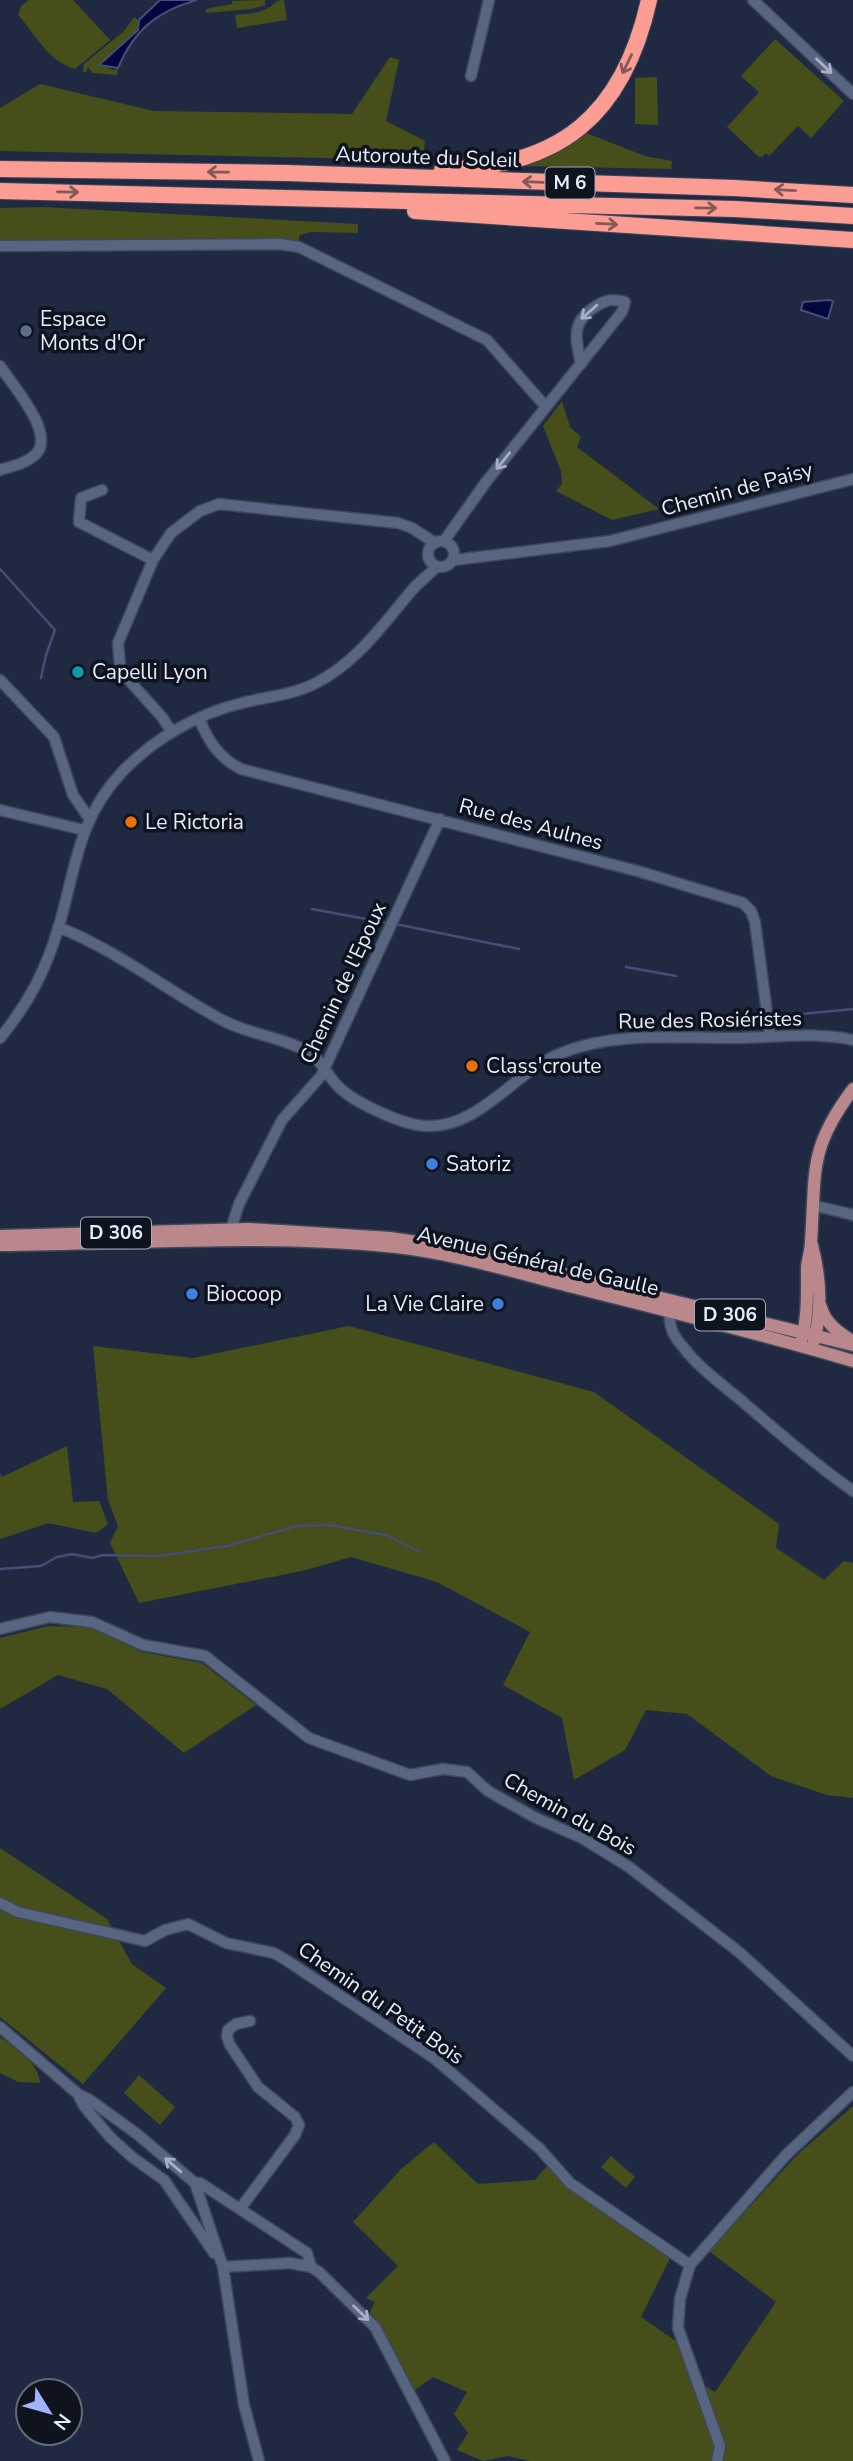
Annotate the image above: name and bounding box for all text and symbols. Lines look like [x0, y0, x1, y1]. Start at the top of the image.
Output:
one-way arrow [619, 53, 633, 74]
one-way arrow [815, 58, 832, 75]
street label: Autoroute du Soleil [335, 140, 520, 174]
one-way arrow [207, 165, 230, 179]
road number: M 6 [546, 168, 594, 198]
one-way arrow [522, 176, 545, 189]
one-way arrow [774, 184, 797, 197]
one-way arrow [56, 186, 79, 199]
one-way arrow [694, 202, 717, 215]
one-way arrow [595, 218, 617, 231]
one-way arrow [580, 304, 598, 320]
place label: Espace Monts d'Or [40, 305, 145, 357]
marker: Espace Monts d'Or [18, 323, 34, 339]
one-way arrow [495, 451, 511, 469]
street label: Chemin de Paisy [658, 455, 816, 523]
place label: Capelli Lyon [92, 658, 208, 686]
marker: Capelli Lyon [70, 664, 86, 680]
street label: Rue des Aulnes [456, 791, 606, 857]
place label: Le Rictoria [145, 808, 244, 836]
marker: Le Rictoria [123, 814, 139, 830]
street label: Chemin de l'Epoux [293, 898, 393, 1068]
street label: Rue des Rosiéristes [618, 1004, 802, 1036]
place label: Class'croute [486, 1052, 601, 1080]
marker: Class'croute [464, 1058, 480, 1074]
place label: Satoriz [446, 1150, 511, 1178]
marker: Satoriz [424, 1156, 440, 1172]
road number: D 306 [81, 1218, 151, 1248]
street label: Avenue Général de Gaulle [415, 1220, 661, 1302]
place label: Biocoop [206, 1280, 282, 1308]
marker: Biocoop [184, 1286, 200, 1302]
place label: La Vie Claire [365, 1290, 484, 1318]
marker: La Vie Claire [490, 1296, 506, 1312]
road number: D 306 [695, 1300, 765, 1330]
street label: Chemin du Bois [499, 1766, 641, 1862]
street label: Chemin du Petit Bois [292, 1935, 470, 2071]
one-way arrow [164, 2157, 182, 2173]
one-way arrow [352, 2305, 369, 2322]
north arrow [14, 2377, 84, 2447]
text: N [47, 2408, 76, 2435]

